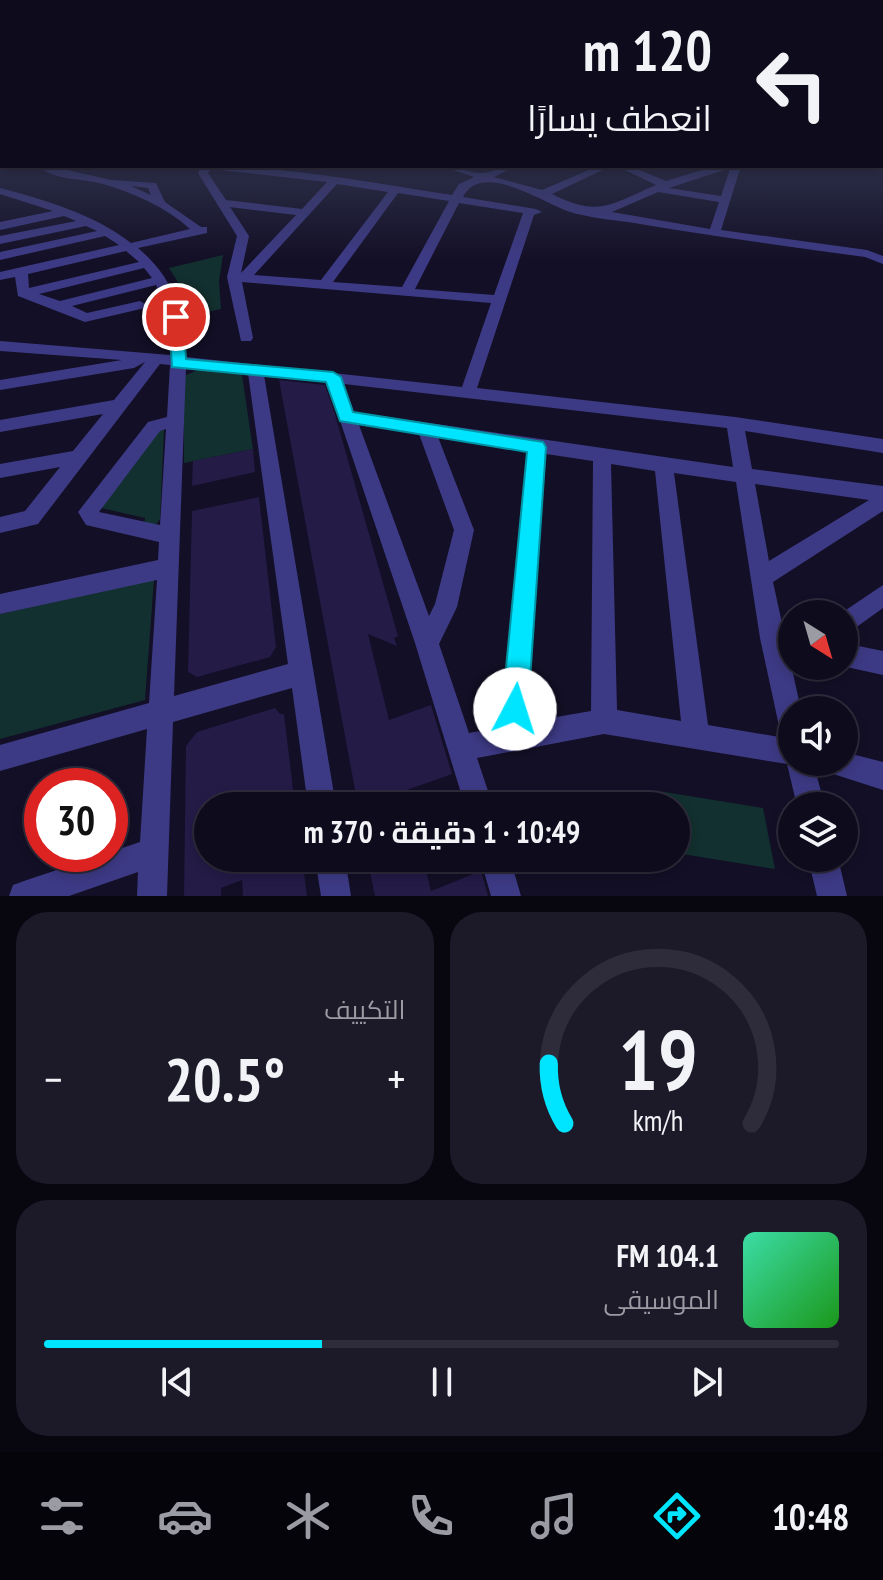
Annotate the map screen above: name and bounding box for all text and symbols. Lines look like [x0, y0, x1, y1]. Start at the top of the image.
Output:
text: 120 m [583, 14, 712, 86]
icon: left [740, 32, 844, 136]
text: انعطف يسارًا [527, 94, 712, 141]
pin [142, 283, 210, 351]
icon: arrive [154, 295, 198, 339]
north arrow [778, 600, 858, 680]
map controls [778, 600, 858, 872]
position arrow [473, 667, 557, 751]
button: sound [778, 696, 858, 776]
speed limit sign: 30 [24, 768, 128, 872]
button: layers [778, 792, 858, 872]
text: 10:49 · 1 دقيقة · 370 m [304, 812, 580, 851]
text: التكييف [324, 993, 406, 1026]
text: 19 [618, 1005, 698, 1113]
text: 20.5° [164, 1040, 285, 1118]
text: − [44, 1050, 62, 1107]
text: + [387, 1050, 405, 1107]
text: km/h [633, 1102, 684, 1139]
text: 104.1 FM [617, 1236, 719, 1275]
text: الموسيقى [604, 1283, 719, 1316]
icon: previous [155, 1360, 199, 1404]
icon: pause [420, 1360, 464, 1404]
icon: next [685, 1360, 729, 1404]
icon: filters [34, 1488, 90, 1544]
icon: car [157, 1488, 213, 1544]
icon: climate [280, 1488, 336, 1544]
icon: phone [403, 1488, 459, 1544]
icon: music [526, 1488, 582, 1544]
icon: directions [649, 1488, 705, 1544]
text: 10:48 [772, 1493, 850, 1540]

